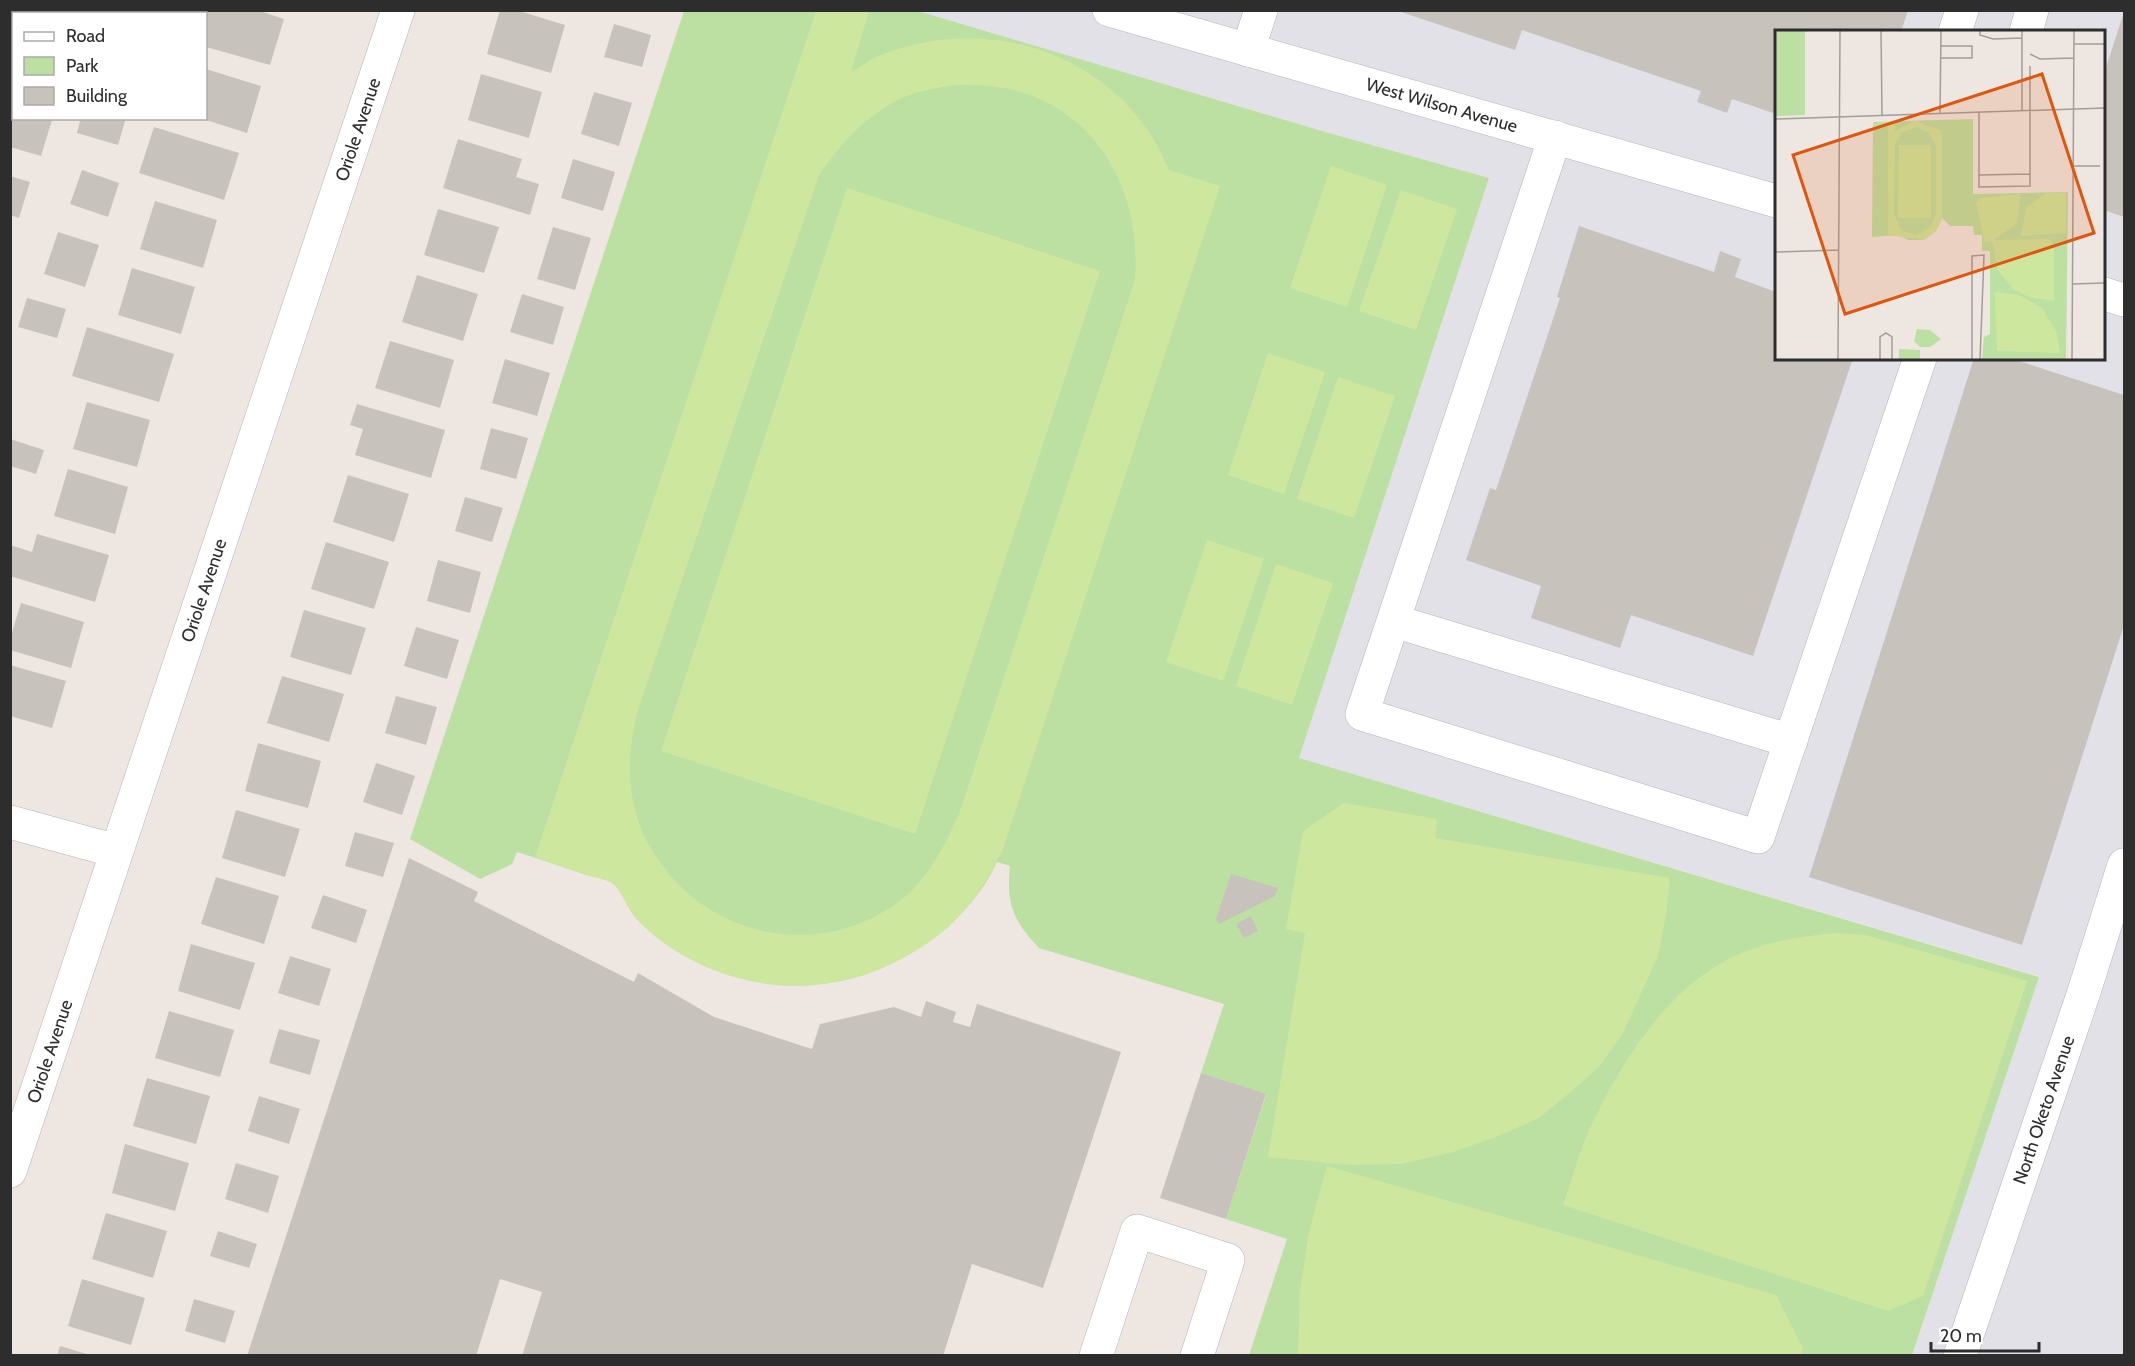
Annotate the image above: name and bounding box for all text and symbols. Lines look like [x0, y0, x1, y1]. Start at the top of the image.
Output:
legend [12, 12, 207, 120]
text: Road [66, 25, 105, 47]
inset map [1775, 30, 2105, 360]
text: Park [66, 55, 99, 77]
street label: West Wilson Avenue [1363, 73, 1520, 137]
street label: Oriole Avenue [331, 75, 386, 184]
text: Building [66, 85, 128, 107]
street label: Oriole Avenue [176, 536, 231, 645]
street label: Oriole Avenue [22, 997, 77, 1106]
street label: North Oketo Avenue [2008, 1033, 2079, 1187]
scale bar [1931, 1315, 2039, 1353]
text: 20 m [1940, 1325, 1982, 1347]

